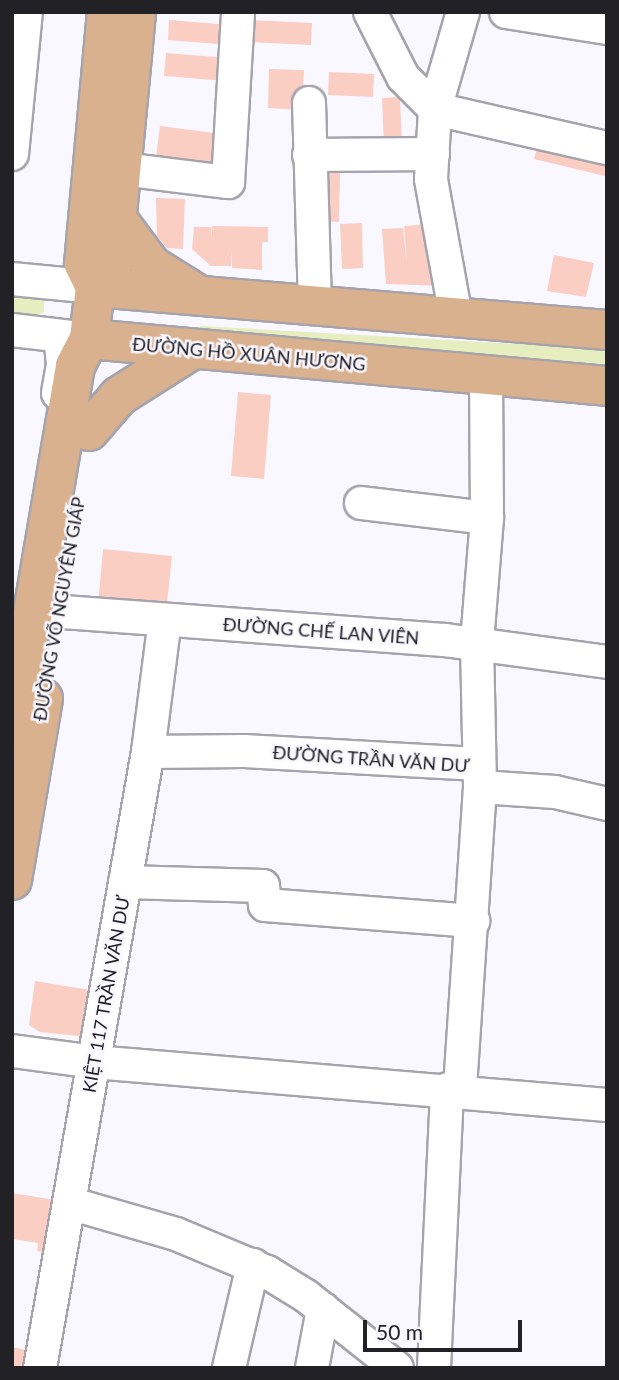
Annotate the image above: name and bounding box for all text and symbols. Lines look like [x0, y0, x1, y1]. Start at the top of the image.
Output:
street label: ĐƯỜNG HỒ XUÂN HƯƠNG [131, 333, 367, 375]
street label: ĐƯỜNG VÕ NGUYÊN GIÁP [29, 495, 89, 723]
street label: ĐƯỜNG CHẾ LAN VIÊN [222, 613, 420, 649]
street label: ĐƯỜNG TRẦN VĂN DƯ [271, 741, 471, 777]
street label: KIỆT 117 TRẦN VĂN DƯ [78, 893, 134, 1095]
scale bar [367, 1306, 526, 1350]
text: 50 m [376, 1319, 423, 1344]

